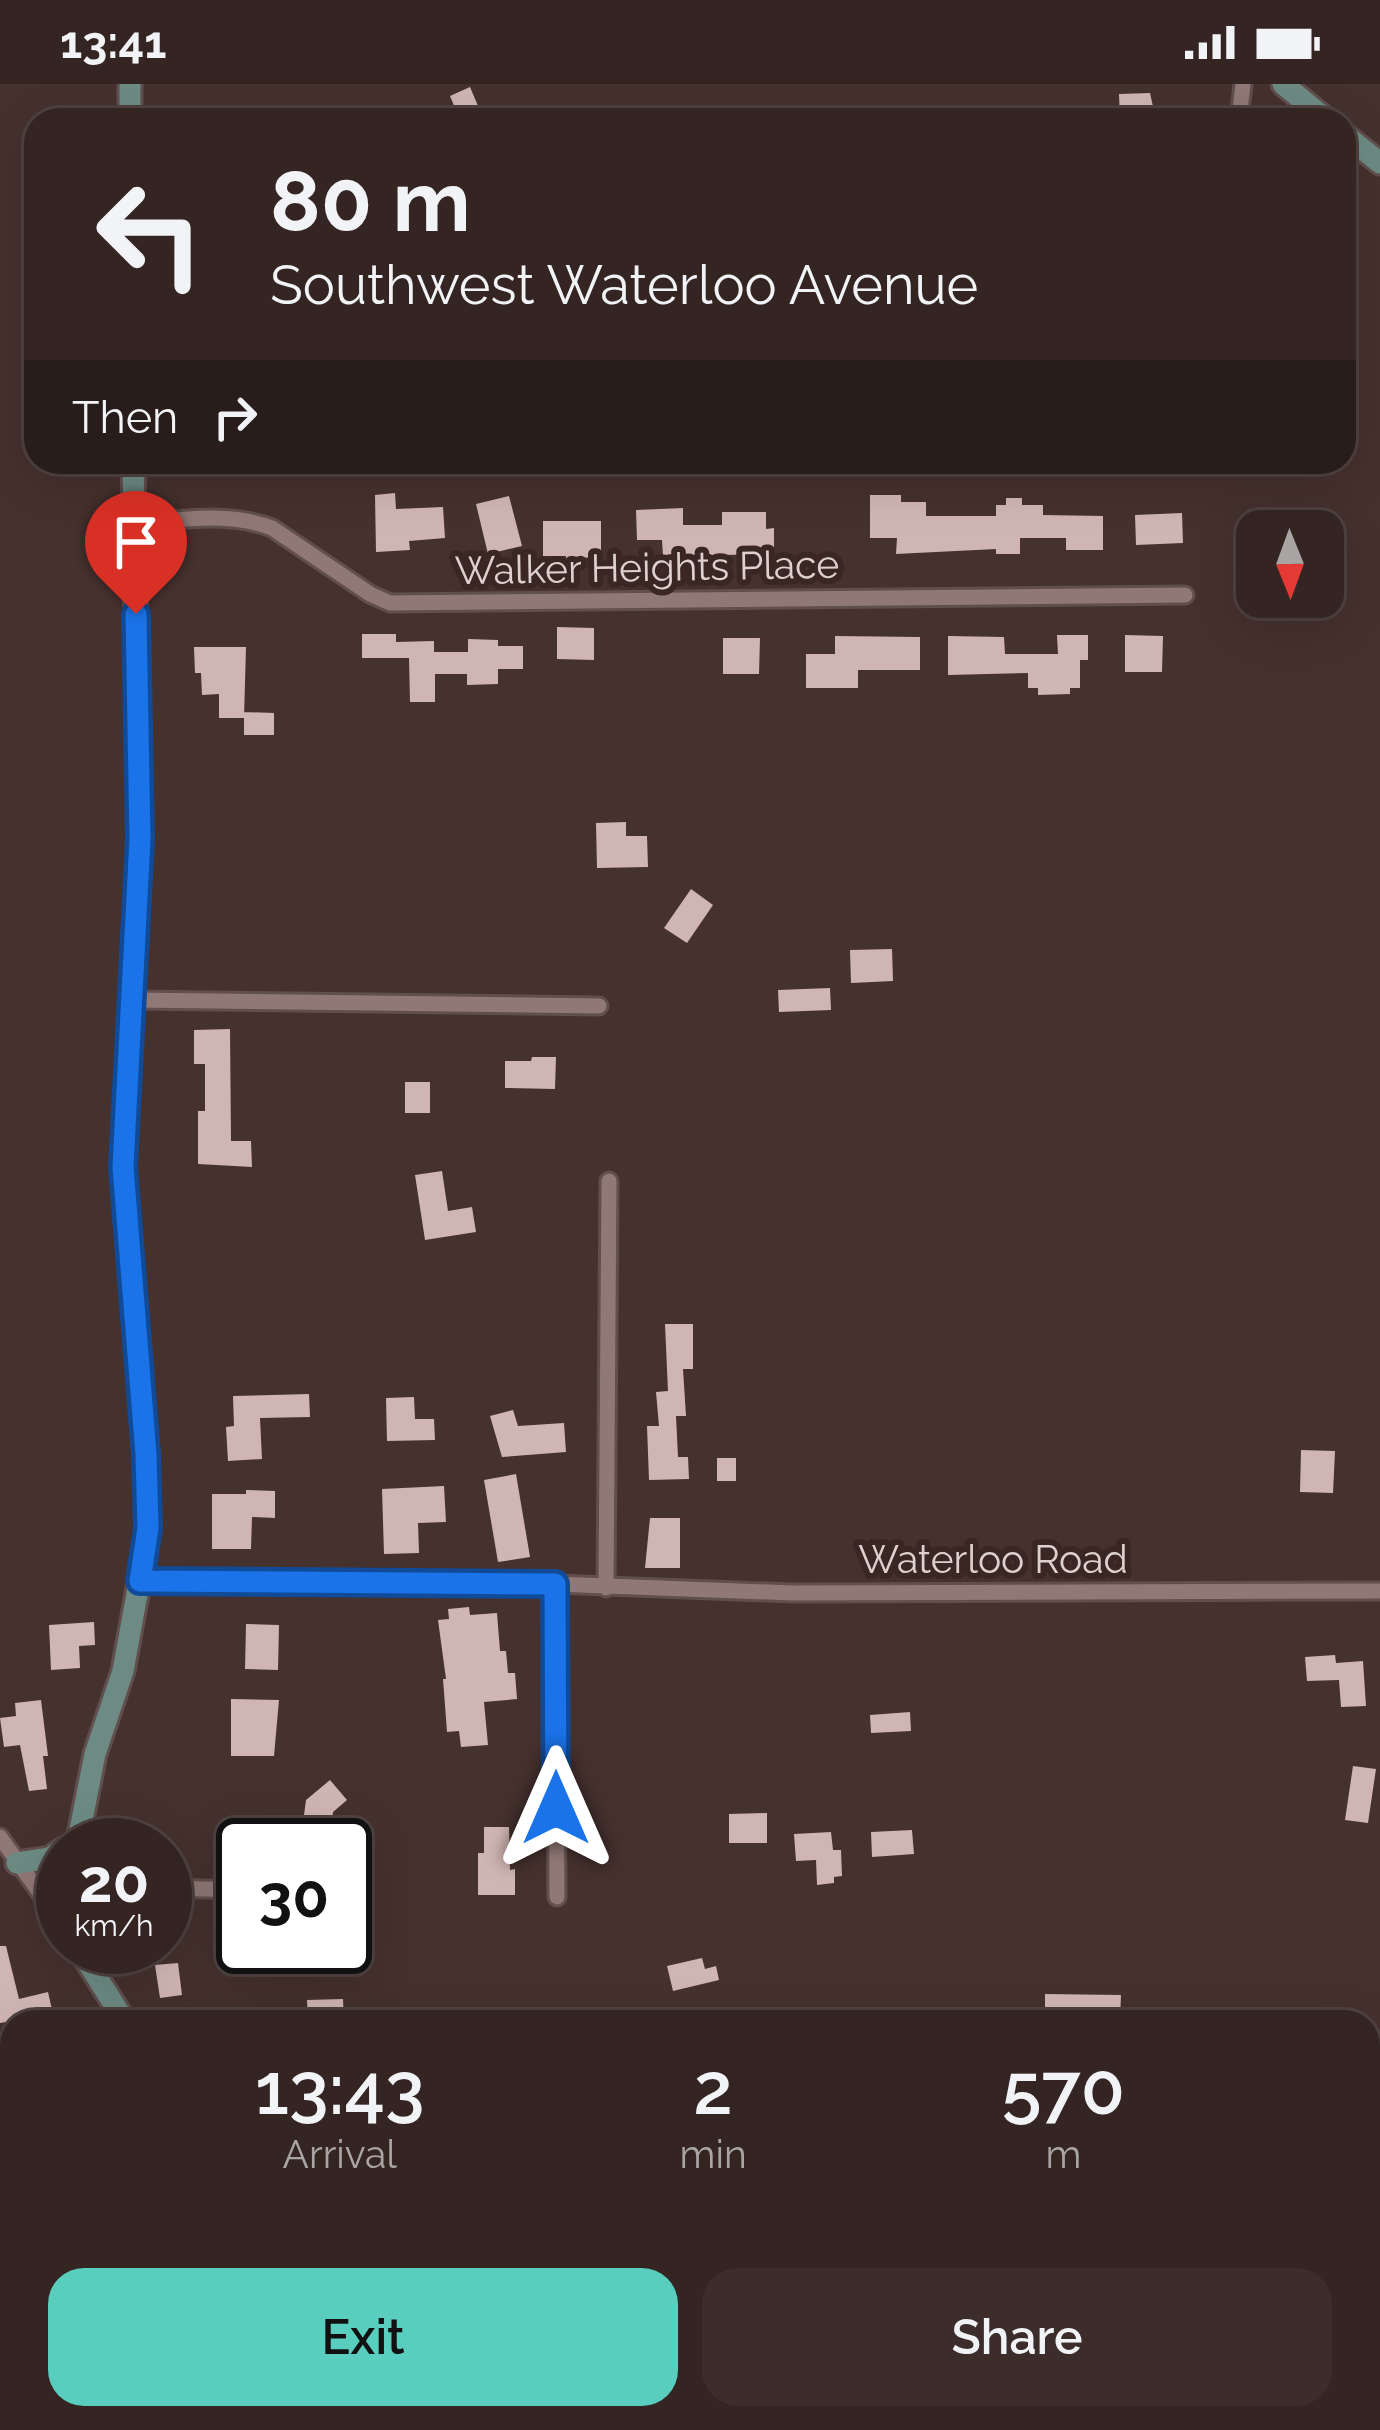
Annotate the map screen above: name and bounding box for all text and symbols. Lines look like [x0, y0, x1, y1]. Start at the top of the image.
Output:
text: 13:41 [60, 16, 166, 69]
text: 80 m [270, 152, 471, 251]
icon: left [72, 156, 228, 312]
text: Southwest Waterloo Avenue [270, 253, 978, 317]
icon: right [202, 384, 268, 450]
text: Then [72, 391, 178, 444]
pin [85, 491, 187, 614]
icon: arrive [103, 509, 169, 575]
north arrow [1236, 510, 1344, 618]
map controls [1236, 510, 1344, 618]
street label: Walker Heights Place [454, 541, 840, 593]
street label: Waterloo Road [858, 1536, 1128, 1582]
position arrow [493, 1745, 619, 1871]
speed limit sign: 30 [216, 1818, 372, 1974]
text: 20 [79, 1846, 149, 1916]
text: km/h [74, 1908, 154, 1943]
text: 13:43 [255, 2046, 425, 2131]
text: 2 [693, 2046, 733, 2131]
text: 570 [1002, 2046, 1125, 2131]
text: Arrival [283, 2131, 397, 2177]
text: min [680, 2131, 747, 2177]
text: m [1045, 2131, 1081, 2177]
button: Exit [48, 2268, 678, 2406]
button: Share [702, 2268, 1332, 2406]

